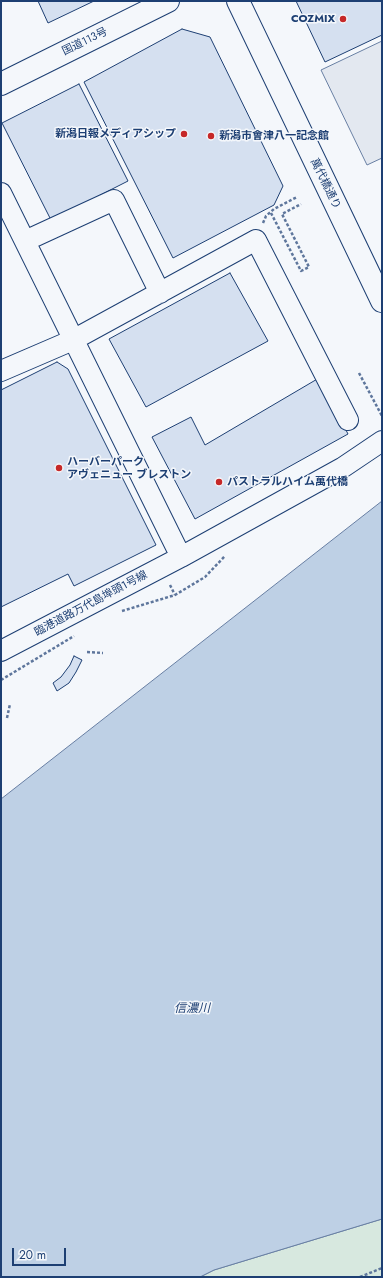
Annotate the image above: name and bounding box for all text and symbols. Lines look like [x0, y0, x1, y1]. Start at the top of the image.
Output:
place label: COZMIX [291, 12, 335, 26]
marker: COZMIX [338, 14, 348, 24]
street label: 国道113号 [60, 25, 110, 59]
place label: 新潟日報メディアシップ [55, 127, 176, 141]
marker: 新潟日報メディアシップ [179, 129, 189, 139]
place label: 新潟市會津八一記念館 [219, 129, 329, 143]
marker: 新潟市會津八一記念館 [206, 131, 216, 141]
street label: 萬代橋通り [307, 156, 343, 212]
place label: ハーバーパーク アヴェニュー ブレストン [67, 455, 191, 481]
marker: ハーバーパーク アヴェニュー ブレストン [54, 463, 64, 473]
place label: パストラルハイム萬代橋 [227, 475, 348, 489]
marker: パストラルハイム萬代橋 [214, 477, 224, 487]
street label: 臨港道路万代島埠頭1号線 [32, 569, 150, 639]
water label: 信濃川 [174, 1002, 210, 1016]
scale bar [14, 1240, 68, 1266]
text: 20 m [19, 1246, 46, 1264]

